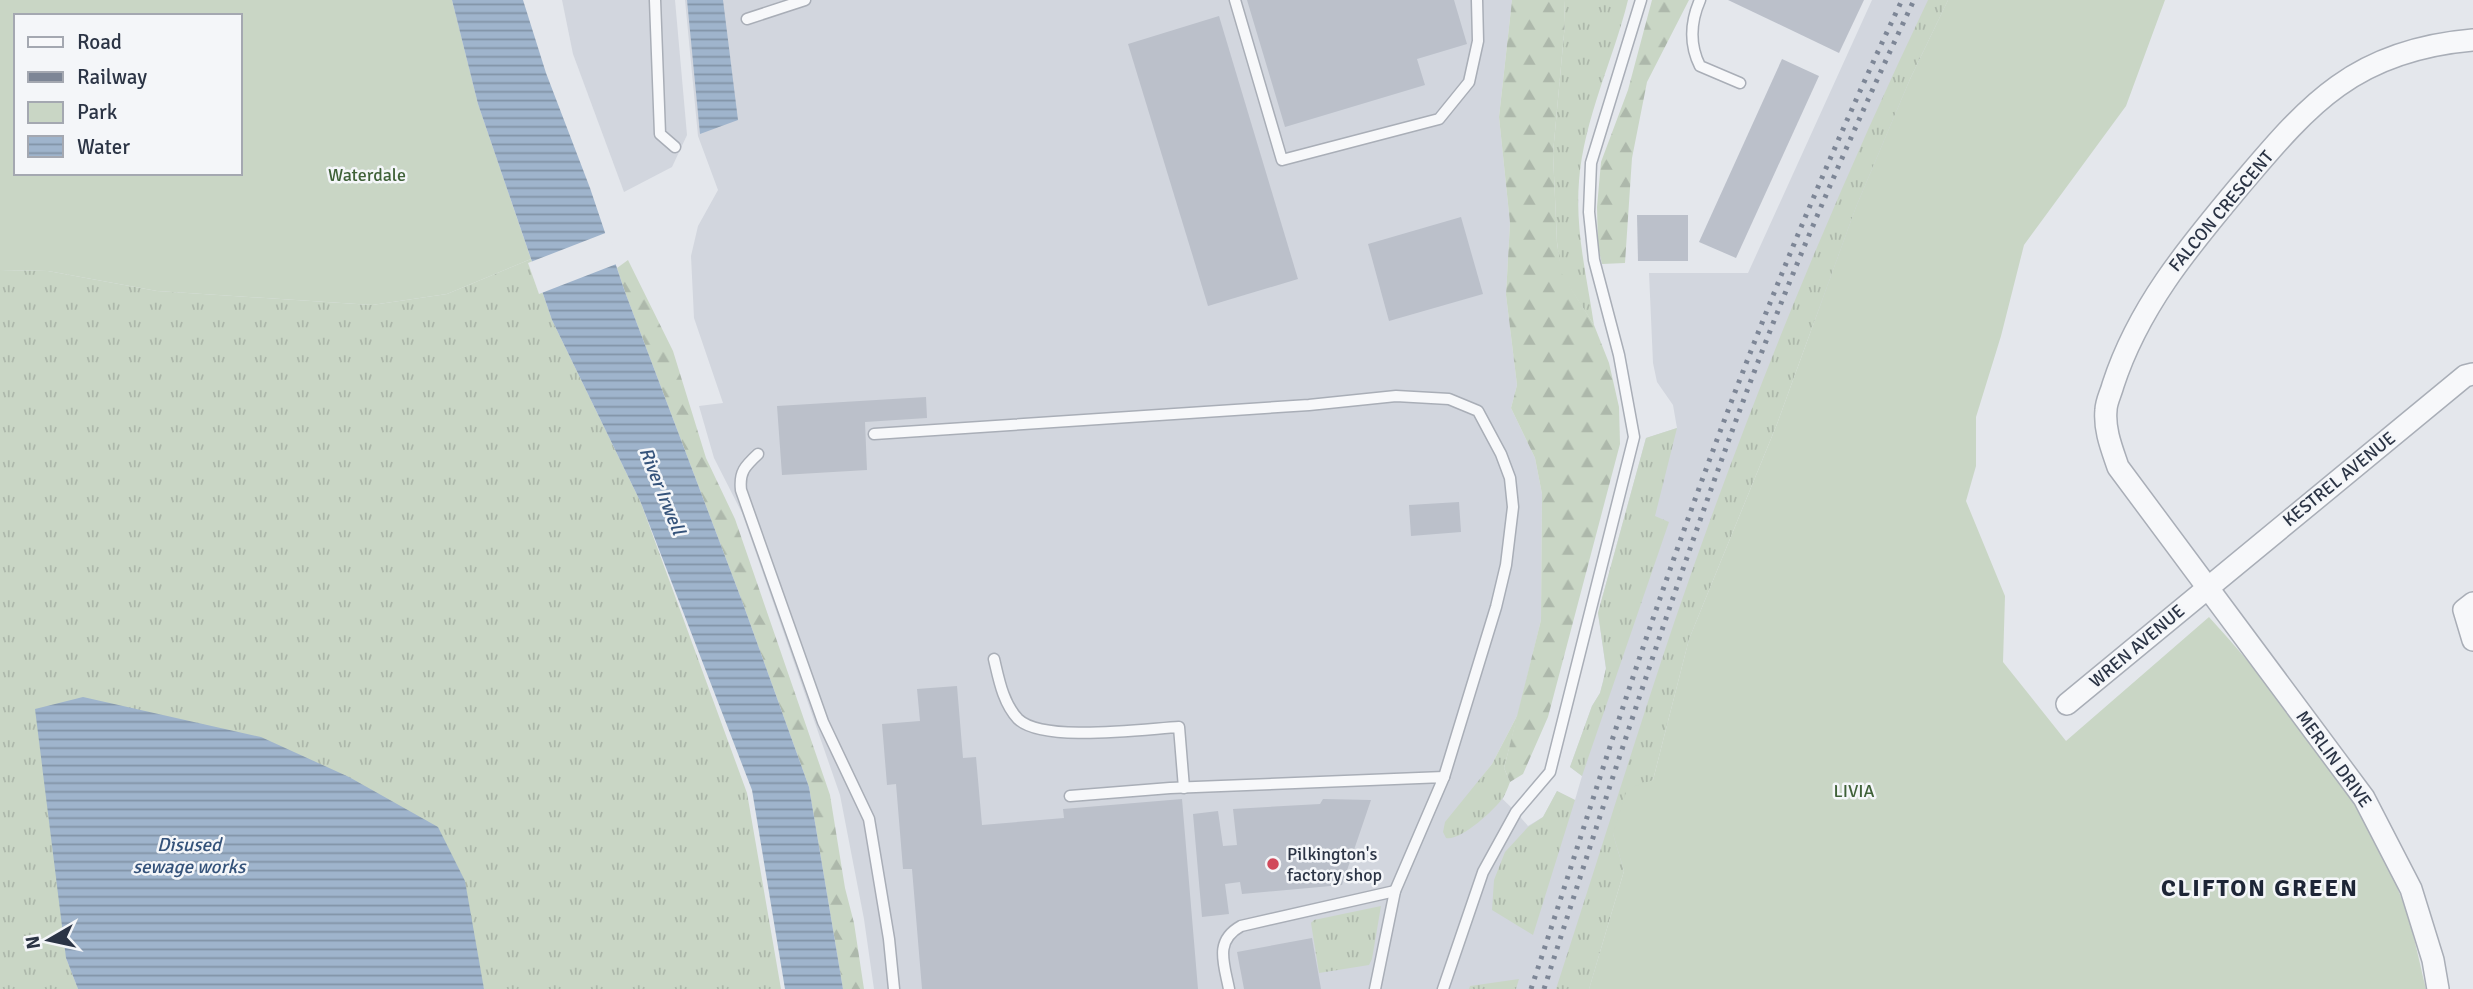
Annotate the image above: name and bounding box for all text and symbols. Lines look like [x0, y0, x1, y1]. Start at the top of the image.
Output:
legend [14, 14, 242, 175]
text: Road [77, 29, 122, 55]
text: Railway [77, 64, 147, 90]
text: Park [77, 99, 118, 125]
text: Water [77, 134, 130, 160]
street label: FALCON CRESCENT [2164, 146, 2278, 276]
park label: Waterdale [328, 164, 406, 186]
street label: KESTREL AVENUE [2278, 427, 2400, 531]
water label: River Irwell [634, 444, 691, 540]
street label: WREN AVENUE [2085, 600, 2189, 692]
street label: MERLIN DRIVE [2291, 706, 2377, 812]
park label: LIVIA [1833, 780, 1875, 802]
water label: Disused sewage works [133, 833, 247, 879]
place label: Pilkington's factory shop [1287, 843, 1382, 886]
marker: Pilkington's factory shop [1265, 856, 1281, 872]
district label: CLIFTON GREEN [2161, 873, 2359, 903]
north arrow [14, 905, 84, 975]
text: N [20, 934, 46, 951]

